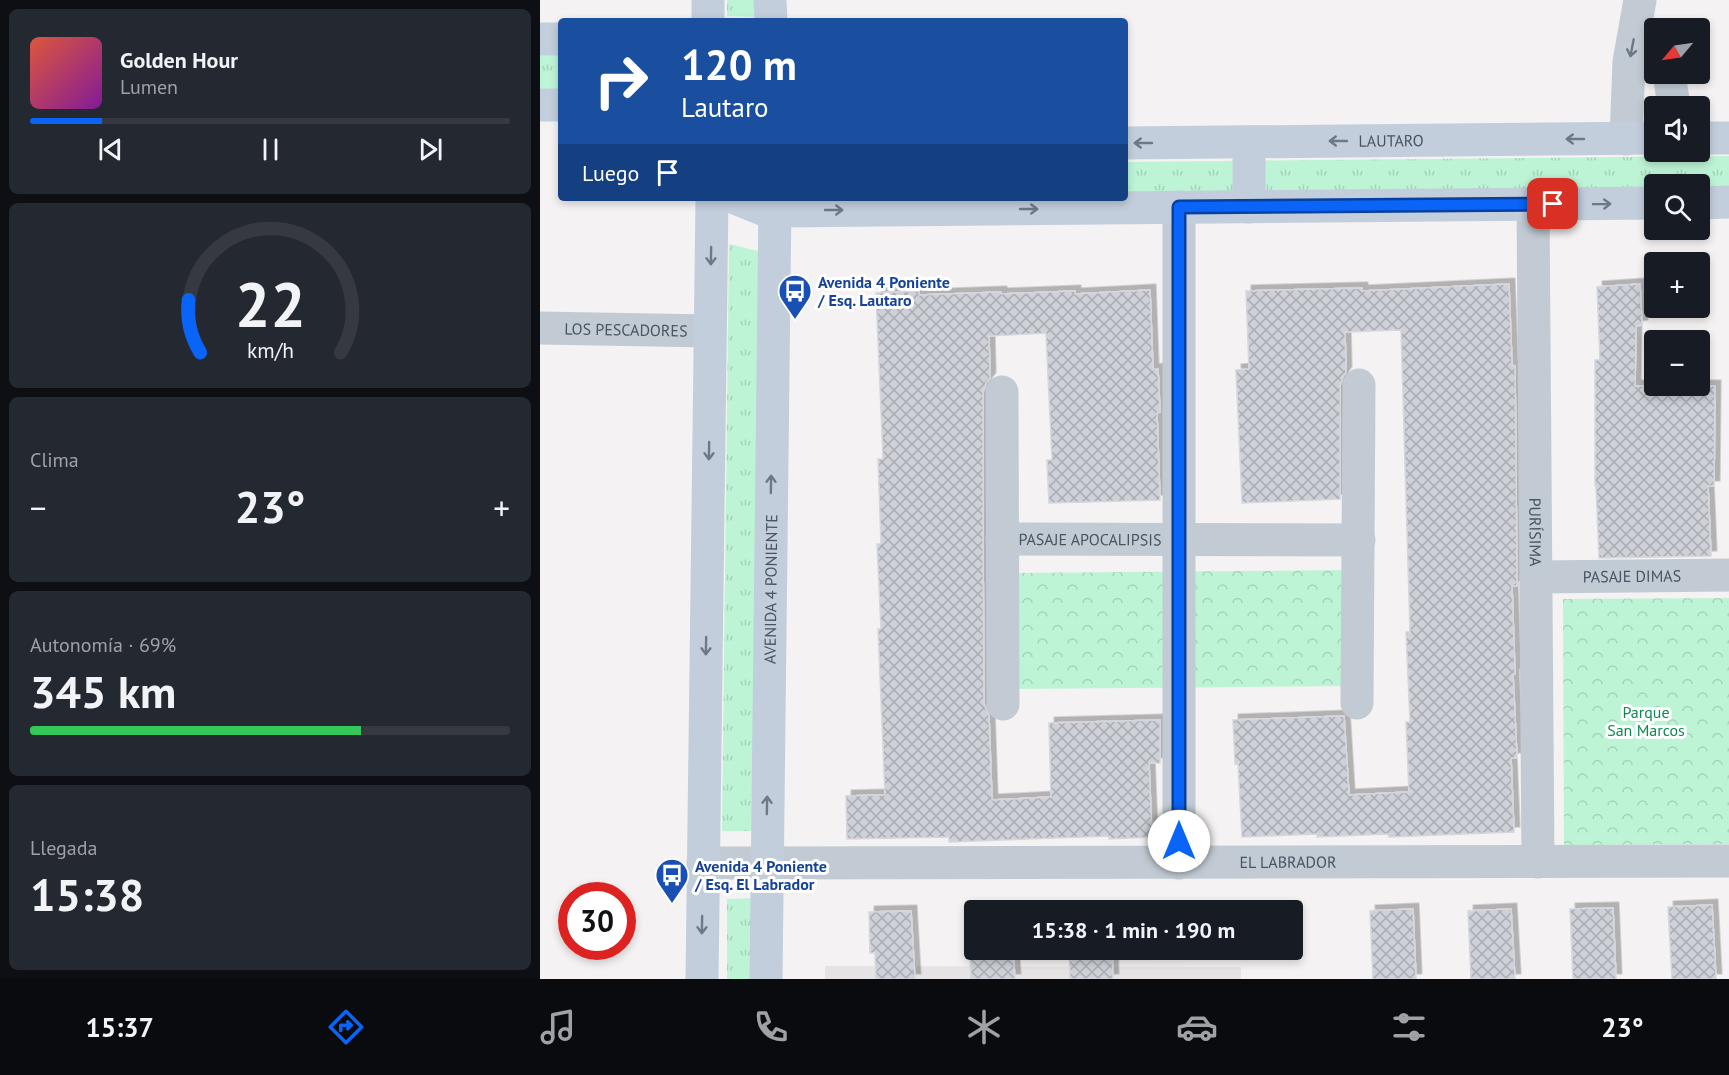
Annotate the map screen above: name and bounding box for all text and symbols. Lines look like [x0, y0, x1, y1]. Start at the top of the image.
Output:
north arrow [1644, 18, 1710, 84]
map controls [1644, 18, 1710, 396]
text: 120 m [681, 37, 797, 92]
one-way arrow [1626, 37, 1637, 57]
icon: right [582, 42, 660, 120]
text: Golden Hour [120, 46, 238, 74]
text: Lumen [120, 74, 178, 100]
text: Lautaro [681, 90, 769, 124]
button: sound [1644, 96, 1710, 162]
street label: LAUTARO [1358, 130, 1424, 151]
icon: previous [94, 133, 127, 166]
icon: pause [254, 133, 287, 166]
icon: next [414, 133, 447, 166]
one-way arrow [1566, 133, 1586, 145]
one-way arrow [1329, 135, 1349, 147]
one-way arrow [1134, 137, 1154, 148]
icon: arrive [651, 156, 684, 189]
text: Luego [582, 159, 639, 187]
button: search [1644, 174, 1710, 240]
pin [1527, 178, 1578, 229]
icon: arrive [1536, 187, 1569, 220]
one-way arrow [1592, 198, 1612, 209]
one-way arrow [1019, 203, 1039, 215]
one-way arrow [824, 204, 844, 216]
one-way arrow [705, 246, 717, 266]
button: + [1644, 252, 1710, 318]
text: 22 [235, 263, 305, 344]
place label: Avenida 4 Poniente / Esq. Lautaro [817, 272, 950, 310]
bus stop icon: Avenida 4 Poniente / Esq. Lautaro [777, 273, 813, 320]
street label: LOS PESCADORES [564, 318, 688, 341]
button: − [1644, 330, 1710, 396]
text: km/h [246, 336, 293, 364]
one-way arrow [703, 441, 714, 461]
text: Clima [30, 447, 79, 473]
one-way arrow [766, 475, 777, 495]
text: 23° [235, 477, 305, 535]
text: − [30, 486, 47, 529]
text: + [493, 486, 510, 529]
street label: PURÍSIMA [1525, 498, 1546, 567]
street label: AVENIDA 4 PONIENTE [760, 514, 781, 664]
street label: PASAJE APOCALIPSIS [1019, 529, 1161, 549]
street label: PASAJE DIMAS [1583, 565, 1681, 587]
text: Autonomía · 69% [30, 632, 176, 658]
one-way arrow [700, 636, 712, 656]
text: 345 km [30, 662, 176, 720]
park label: Parque San Marcos [1607, 702, 1685, 740]
one-way arrow [761, 795, 773, 815]
position arrow [1147, 809, 1211, 873]
text: Llegada [30, 835, 97, 861]
street label: EL LABRADOR [1239, 852, 1337, 872]
place label: Avenida 4 Poniente / Esq. El Labrador [694, 856, 827, 894]
bus stop icon: Avenida 4 Poniente / Esq. El Labrador [654, 857, 690, 904]
text: 15:38 [30, 865, 144, 923]
speed limit sign: 30 [558, 882, 636, 960]
one-way arrow [696, 915, 708, 935]
text: 15:38 · 1 min · 190 m [1032, 916, 1235, 944]
icon: directions [325, 1006, 367, 1048]
icon: music [537, 1006, 579, 1048]
icon: phone [750, 1006, 792, 1048]
icon: climate [963, 1006, 1005, 1048]
icon: car [1176, 1006, 1218, 1048]
icon: filters [1388, 1006, 1430, 1048]
text: 15:37 [85, 1010, 154, 1044]
text: 23° [1601, 1010, 1644, 1044]

